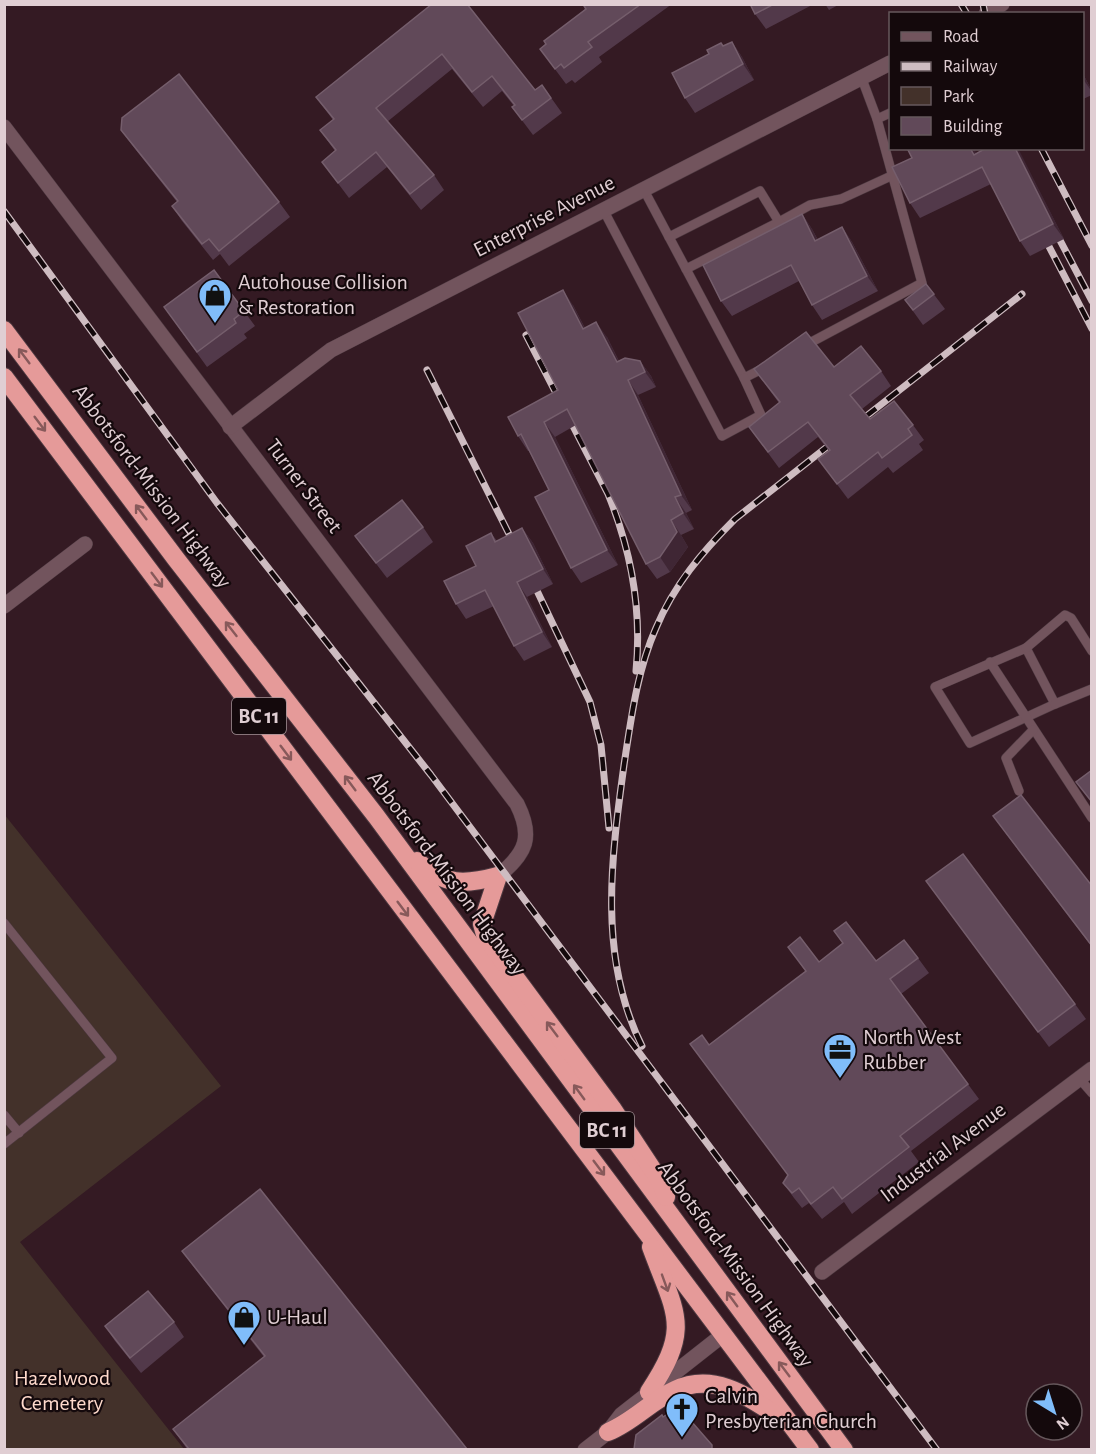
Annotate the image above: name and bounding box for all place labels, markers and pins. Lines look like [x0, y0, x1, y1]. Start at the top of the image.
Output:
place label: Autohouse Collision & Restoration [238, 271, 408, 318]
shop icon: Autohouse Collision & Restoration [197, 277, 233, 324]
place label: North West Rubber [863, 1026, 961, 1073]
office icon: North West Rubber [822, 1032, 858, 1079]
shop icon: U-Haul [226, 1299, 262, 1346]
place label: U-Haul [267, 1306, 328, 1328]
place label: Calvin Presbyterian Church [705, 1385, 877, 1432]
church icon: Calvin Presbyterian Church [664, 1391, 700, 1438]

